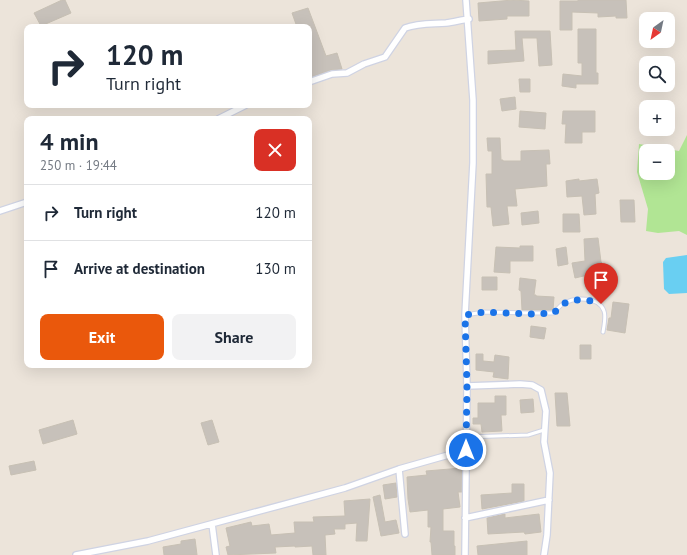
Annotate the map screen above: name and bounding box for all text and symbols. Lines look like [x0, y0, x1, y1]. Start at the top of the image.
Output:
north arrow [639, 12, 675, 48]
map controls [639, 12, 675, 180]
text: 120 m [106, 36, 183, 73]
icon: right [40, 40, 92, 92]
button: search [639, 56, 675, 92]
text: Turn right [106, 72, 181, 95]
button: + [639, 100, 675, 136]
text: 4 min [40, 126, 99, 157]
button: close [254, 129, 296, 171]
button: − [639, 144, 675, 180]
text: 250 m · 19:44 [40, 157, 117, 174]
icon: right [40, 202, 62, 224]
text: Turn right [74, 203, 137, 222]
text: 120 m [255, 203, 296, 222]
icon: arrive [40, 258, 62, 280]
text: Arrive at destination [74, 259, 205, 278]
text: 130 m [255, 259, 296, 278]
pin [584, 263, 618, 304]
icon: arrive [590, 269, 612, 291]
button: Exit [40, 314, 164, 360]
button: Share [172, 314, 296, 360]
position arrow [445, 429, 487, 471]

